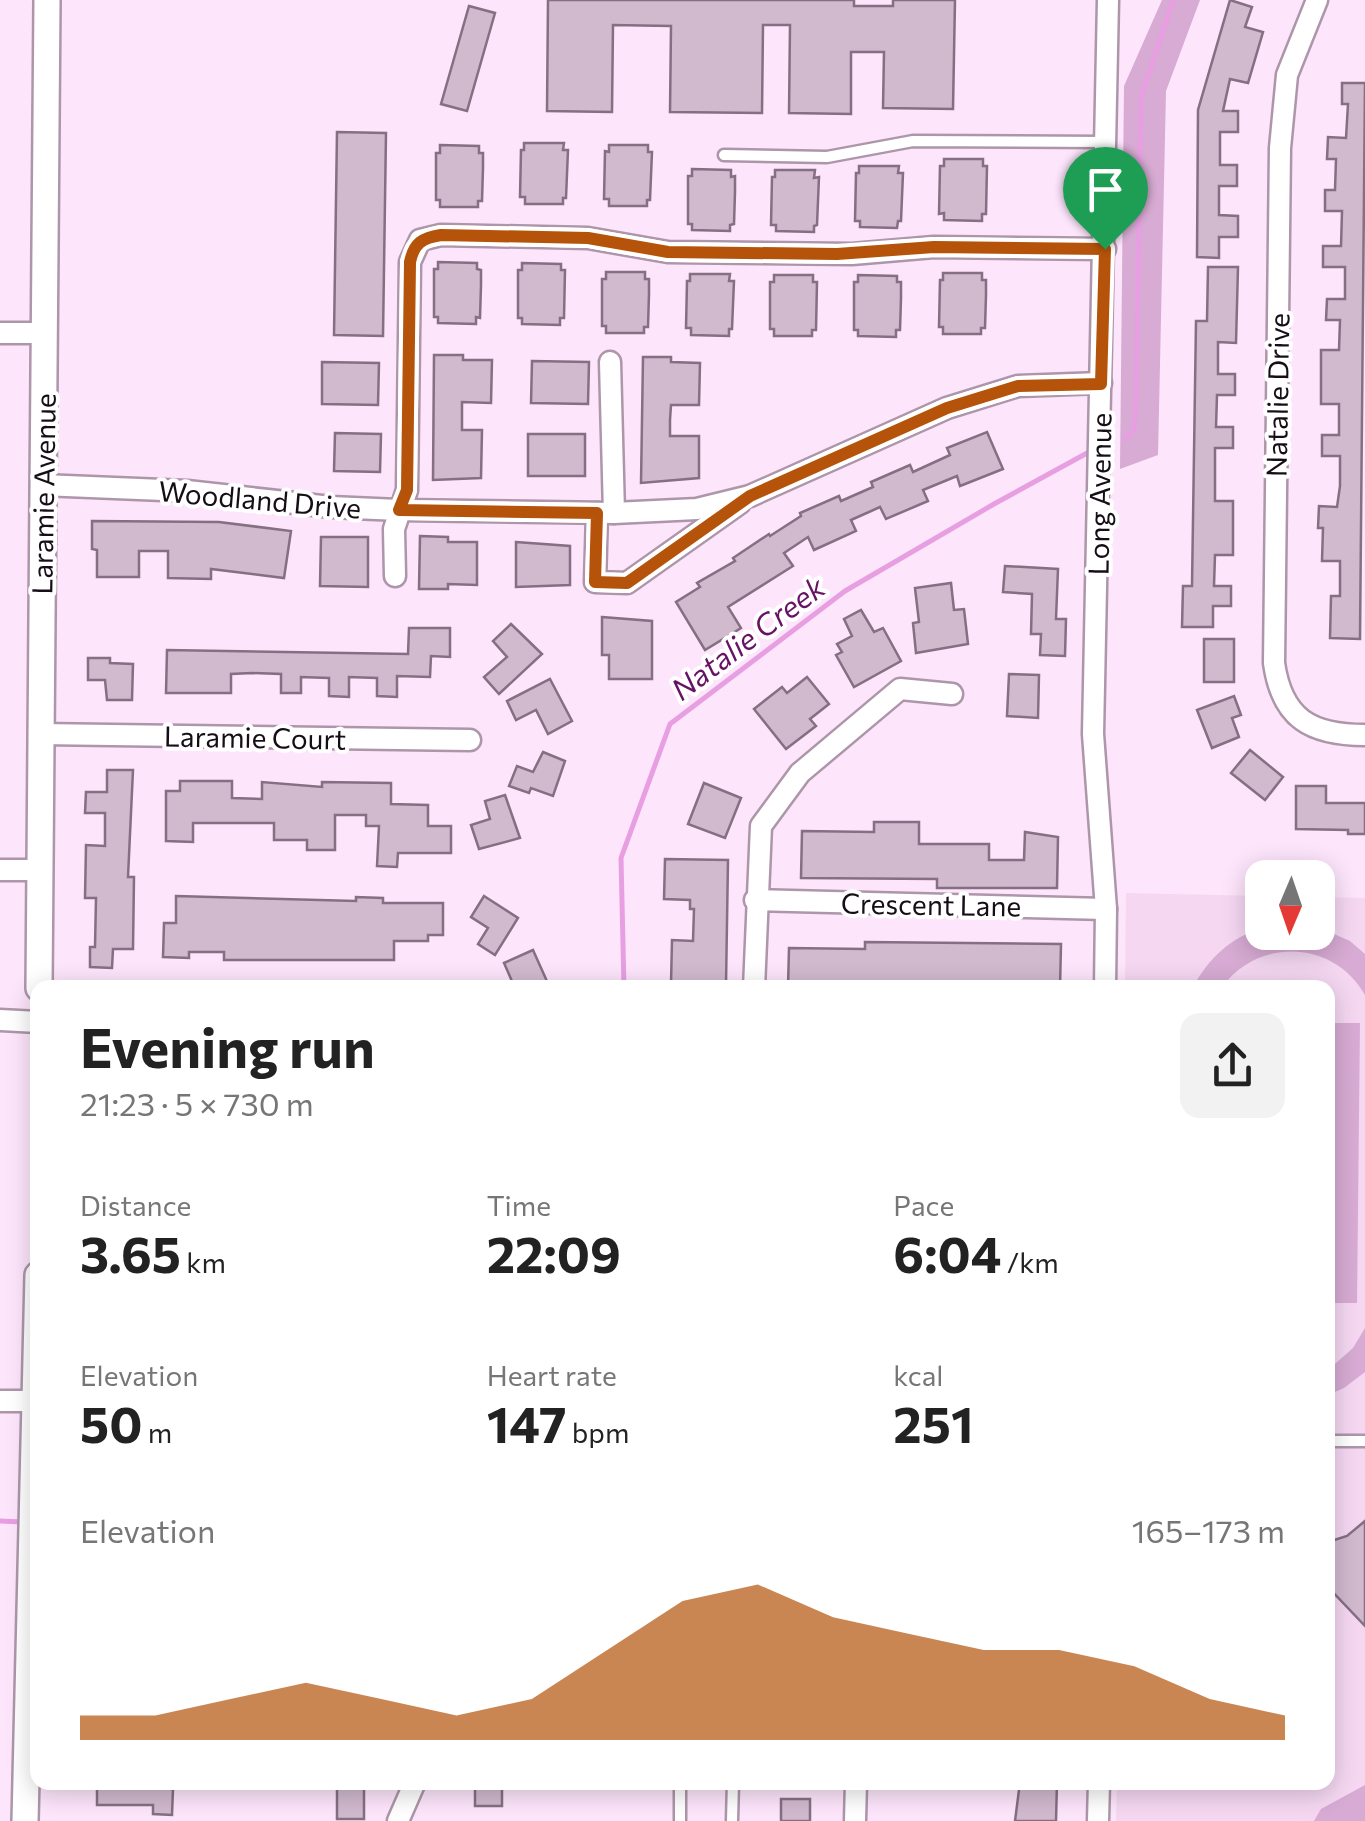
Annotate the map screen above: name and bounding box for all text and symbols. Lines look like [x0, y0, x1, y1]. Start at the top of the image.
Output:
pin [1063, 147, 1148, 250]
icon: arrive [1078, 162, 1133, 217]
street label: Natalie Drive [1259, 313, 1295, 477]
street label: Laramie Avenue [24, 393, 62, 595]
street label: Long Avenue [1081, 412, 1117, 576]
street label: Woodland Drive [157, 473, 363, 525]
water label: Natalie Creek [663, 567, 832, 707]
street label: Laramie Court [164, 718, 346, 756]
north arrow [1245, 860, 1335, 950]
map controls [1245, 860, 1335, 950]
street label: Crescent Lane [841, 885, 1021, 923]
text: Evening run [80, 1012, 375, 1079]
button: share [1180, 1013, 1285, 1118]
text: 21:23 · 5 × 730 m [80, 1083, 314, 1123]
text: Distance [80, 1188, 191, 1222]
text: Time [487, 1188, 551, 1222]
text: Pace [893, 1188, 954, 1222]
text: 3.65 [80, 1222, 181, 1283]
text: 22:09 [487, 1222, 621, 1283]
text: 6:04 [893, 1222, 1001, 1283]
text: km [181, 1245, 226, 1279]
text: /km [1001, 1245, 1059, 1279]
text: Elevation [80, 1358, 198, 1392]
text: Heart rate [487, 1358, 617, 1392]
text: kcal [893, 1358, 943, 1392]
text: 50 [80, 1392, 142, 1453]
text: 147 [487, 1392, 566, 1453]
text: 251 [893, 1392, 974, 1453]
text: m [142, 1415, 172, 1449]
text: bpm [566, 1415, 629, 1449]
text: Elevation [80, 1510, 215, 1550]
text: 165–173 m [1132, 1510, 1285, 1550]

